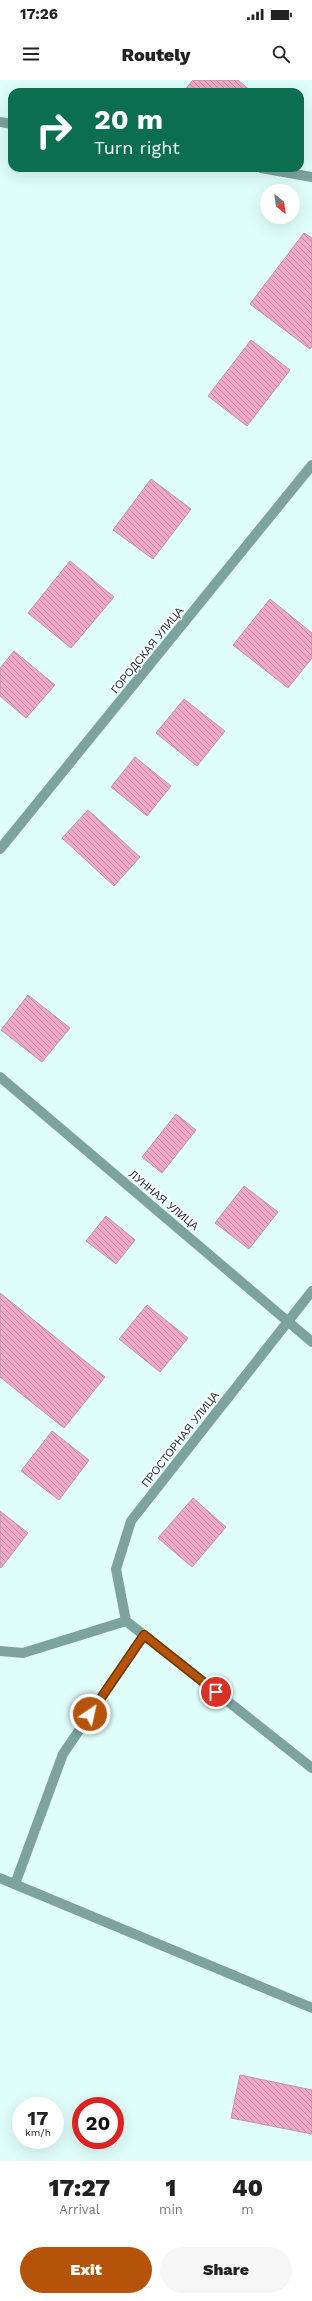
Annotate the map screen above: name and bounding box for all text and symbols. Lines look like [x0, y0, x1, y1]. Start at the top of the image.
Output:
text: 17:26 [20, 5, 58, 23]
icon: menu [20, 43, 42, 65]
icon: search [270, 43, 292, 65]
text: Routely [121, 44, 191, 65]
text: 20 m [94, 103, 163, 136]
icon: right [28, 104, 80, 156]
text: Turn right [94, 137, 180, 158]
north arrow [260, 184, 300, 224]
map controls [260, 184, 300, 224]
street label: ГОРОДСКАЯ УЛИЦА [109, 604, 187, 696]
street label: ЛУННАЯ УЛИЦА [126, 1168, 201, 1234]
street label: ПРОСТОРНАЯ УЛИЦА [139, 1389, 222, 1490]
pin [199, 1675, 233, 1709]
icon: arrive [205, 1681, 227, 1703]
position arrow [69, 1693, 111, 1735]
speed limit sign: 20 [72, 2097, 124, 2149]
text: 17 [28, 2106, 48, 2130]
text: km/h [25, 2127, 51, 2138]
text: 17:27 [49, 2174, 110, 2202]
text: 1 [166, 2174, 176, 2202]
text: 40 [232, 2174, 263, 2202]
text: Arrival [59, 2202, 100, 2217]
text: min [159, 2202, 183, 2217]
text: m [241, 2202, 254, 2217]
button: Exit [20, 2247, 152, 2293]
button: Share [160, 2247, 292, 2293]

